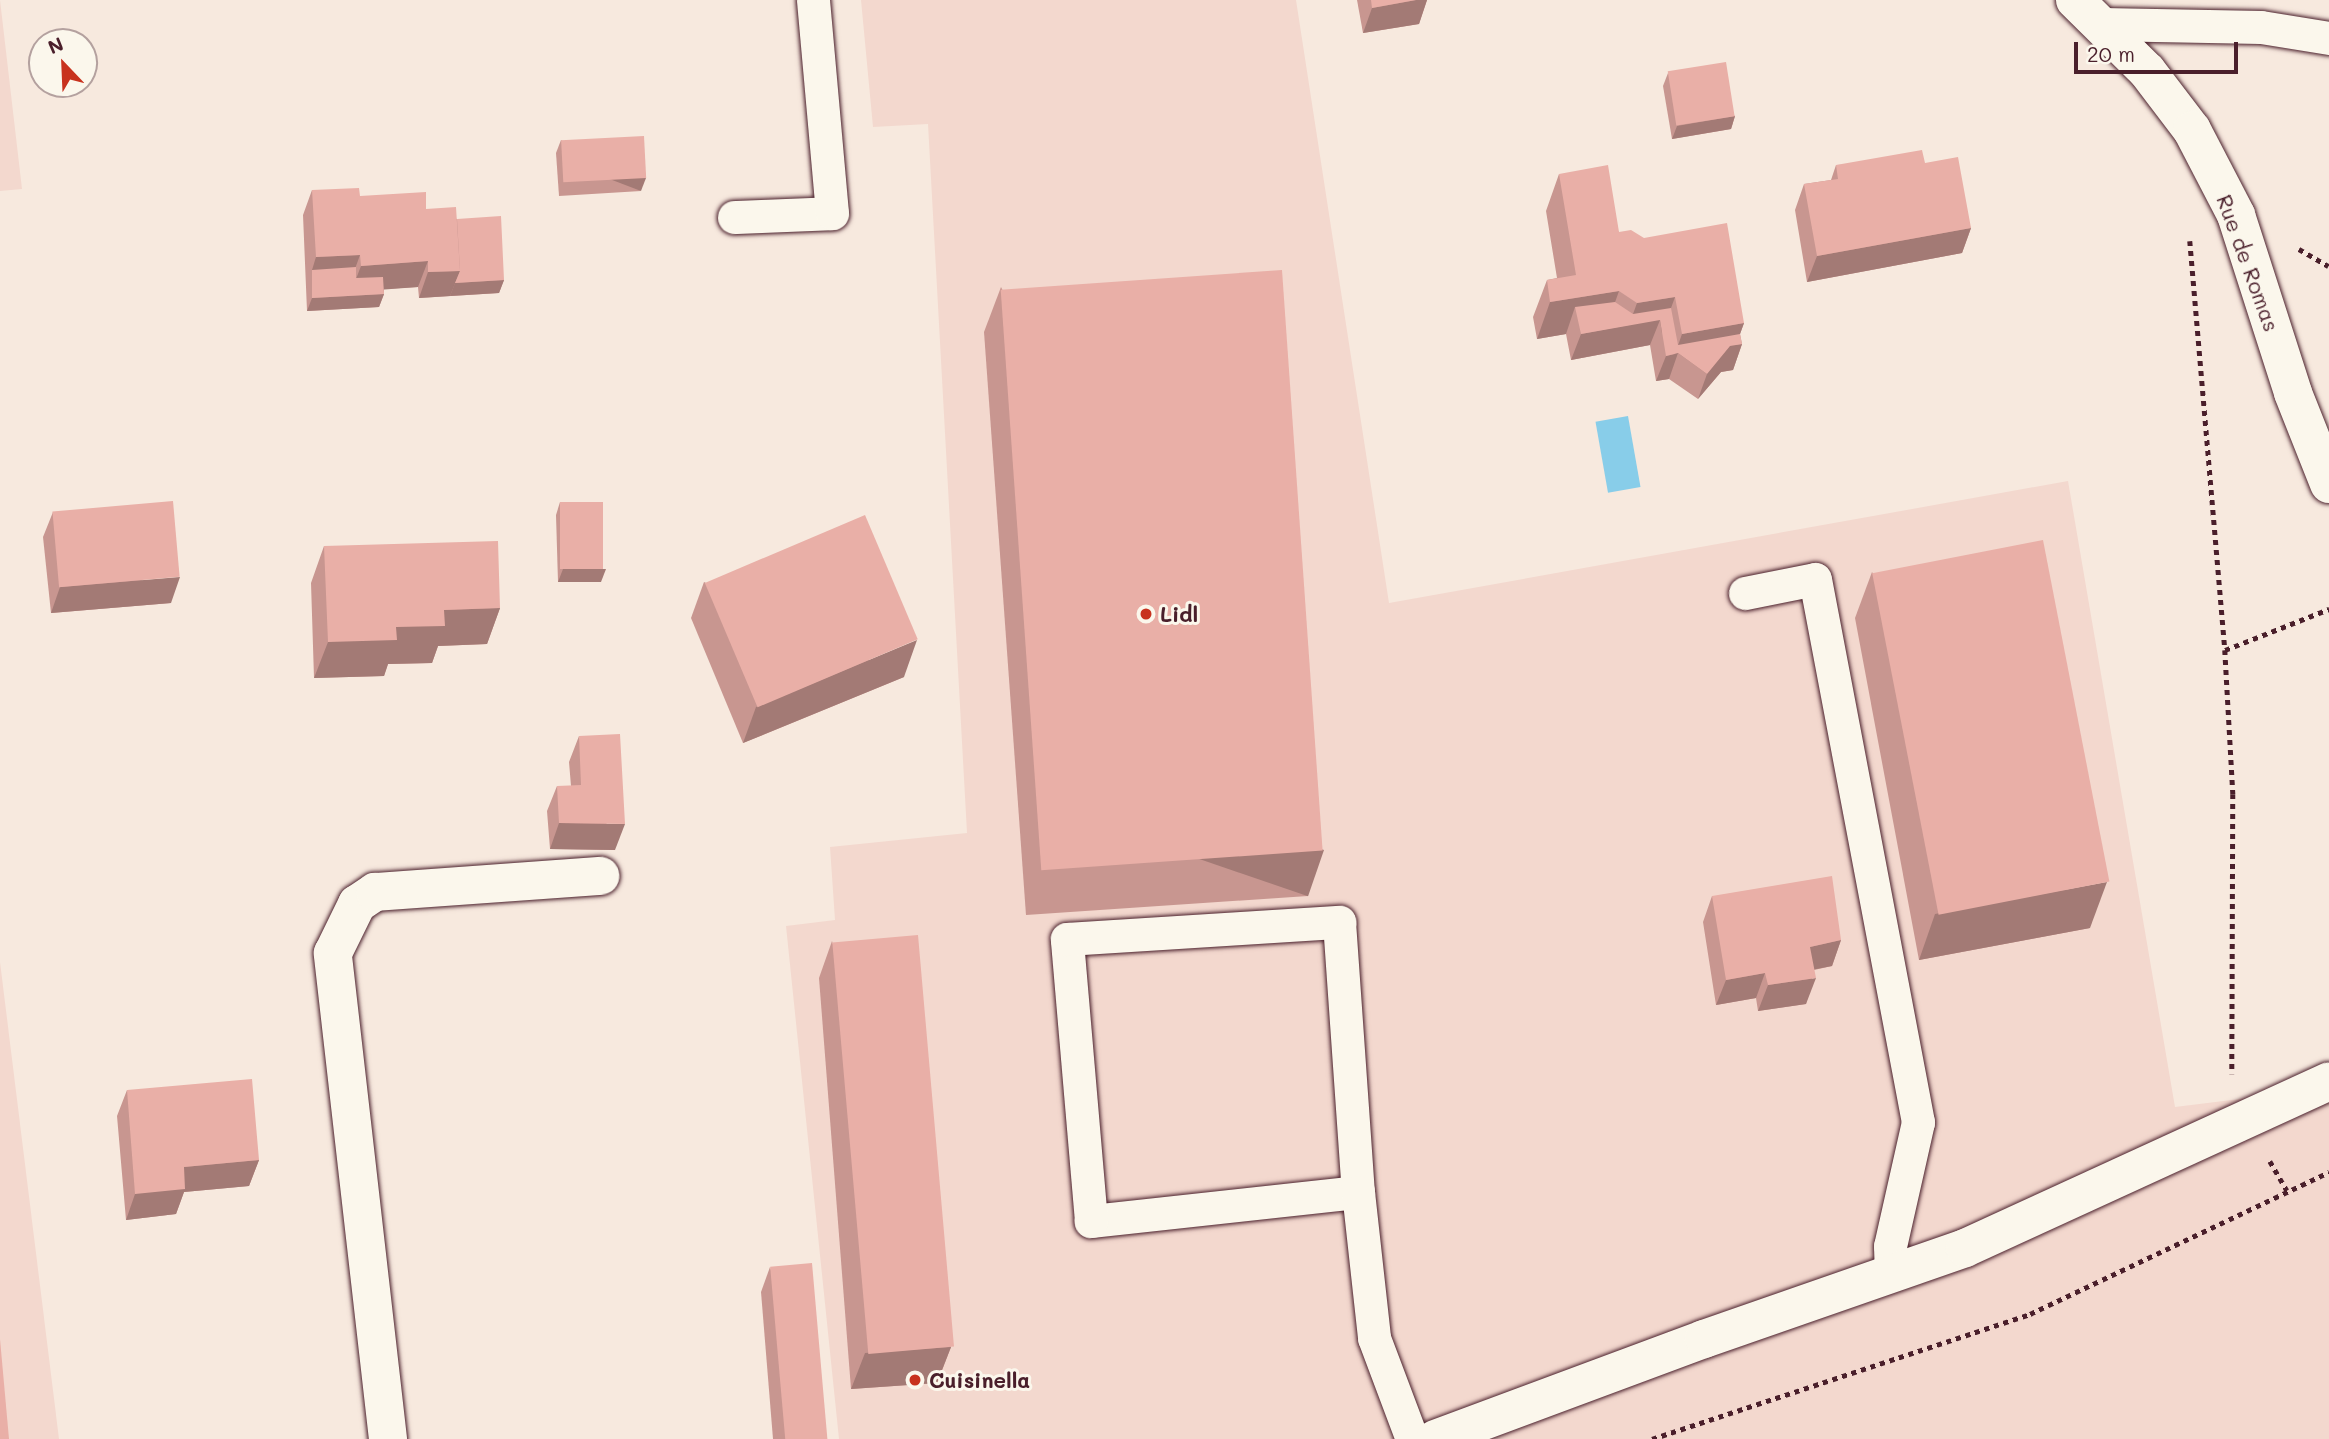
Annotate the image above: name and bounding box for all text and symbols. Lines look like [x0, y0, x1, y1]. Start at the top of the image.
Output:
north arrow [28, 28, 98, 98]
scale bar [2077, 28, 2242, 72]
text: N [44, 31, 67, 59]
text: 20 m [2087, 40, 2135, 67]
street label: Rue de Romas [2212, 191, 2284, 335]
place label: Lidl [1160, 601, 1198, 627]
marker: Lidl [1138, 606, 1154, 622]
place label: Cuisinella [929, 1367, 1030, 1393]
marker: Cuisinella [907, 1372, 923, 1388]

